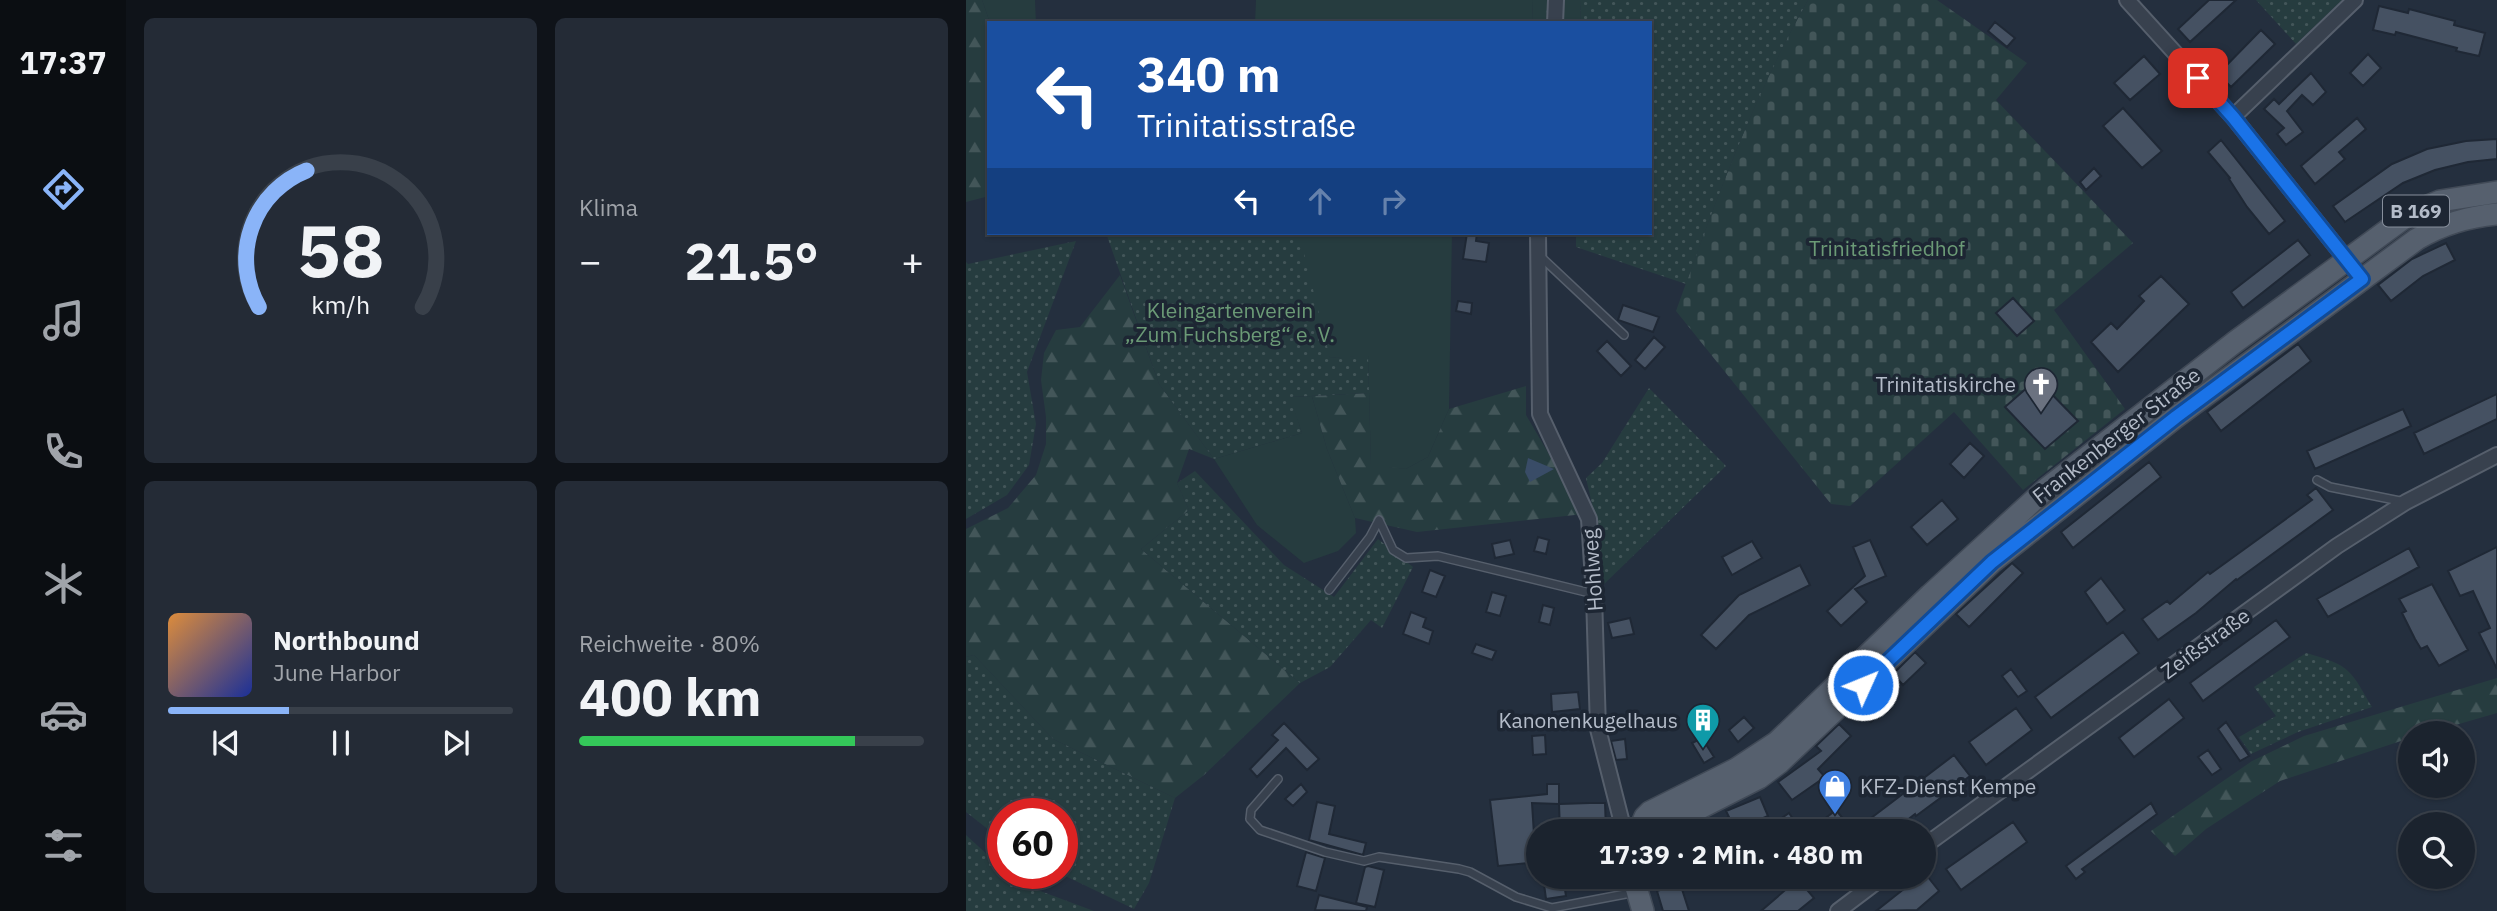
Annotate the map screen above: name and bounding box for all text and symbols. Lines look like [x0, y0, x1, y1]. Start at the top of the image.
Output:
text: 17:37 [19, 41, 107, 83]
text: 340 m [1137, 42, 1281, 105]
pin [2168, 48, 2228, 108]
icon: left [1022, 49, 1113, 140]
icon: arrive [2179, 59, 2217, 97]
text: Trinitatisstraße [1137, 104, 1356, 146]
icon: directions [39, 165, 88, 214]
icon: left [1228, 182, 1266, 220]
icon: ahead [1301, 182, 1339, 220]
icon: right [1374, 182, 1412, 220]
text: Klima [579, 192, 638, 222]
road number: B 169 [2383, 196, 2449, 226]
text: 58 [297, 202, 384, 297]
text: 21.5° [684, 227, 819, 294]
park label: Trinitatisfriedhof [1809, 234, 1965, 262]
text: − [579, 236, 602, 285]
text: + [901, 236, 924, 285]
text: km/h [311, 287, 370, 320]
icon: music [39, 296, 88, 345]
park label: Kleingartenverein „Zum Fuchsberg“ e. V. [1125, 296, 1335, 348]
street label: Frankenberger Straße [2026, 361, 2206, 509]
church icon: Trinitatiskirche [2022, 365, 2060, 414]
place label: Trinitatiskirche [1875, 370, 2016, 398]
icon: phone [39, 427, 88, 476]
street label: Hohlweg [1575, 528, 1609, 612]
icon: climate [39, 559, 88, 608]
street label: Zeißstraße [2155, 601, 2255, 685]
text: Northbound [273, 623, 420, 657]
text: Reichweite · 80% [579, 628, 760, 658]
position arrow [1826, 648, 1900, 722]
text: June Harbor [273, 657, 401, 687]
text: 400 km [579, 663, 761, 730]
icon: car [39, 690, 88, 739]
building icon: Kanonenkugelhaus [1684, 701, 1722, 750]
place label: Kanonenkugelhaus [1498, 706, 1678, 734]
map controls [2398, 721, 2475, 889]
button: sound [2398, 721, 2475, 798]
icon: previous [207, 724, 245, 762]
icon: pause [322, 724, 360, 762]
icon: next [437, 724, 475, 762]
shop icon: KFZ-Dienst Kempe [1816, 767, 1854, 816]
place label: KFZ-Dienst Kempe [1860, 772, 2036, 800]
speed limit sign: 60 [987, 798, 1078, 889]
button: search [2398, 812, 2475, 889]
icon: filters [39, 821, 88, 870]
text: 17:39 · 2 Min. · 480 m [1599, 837, 1863, 871]

